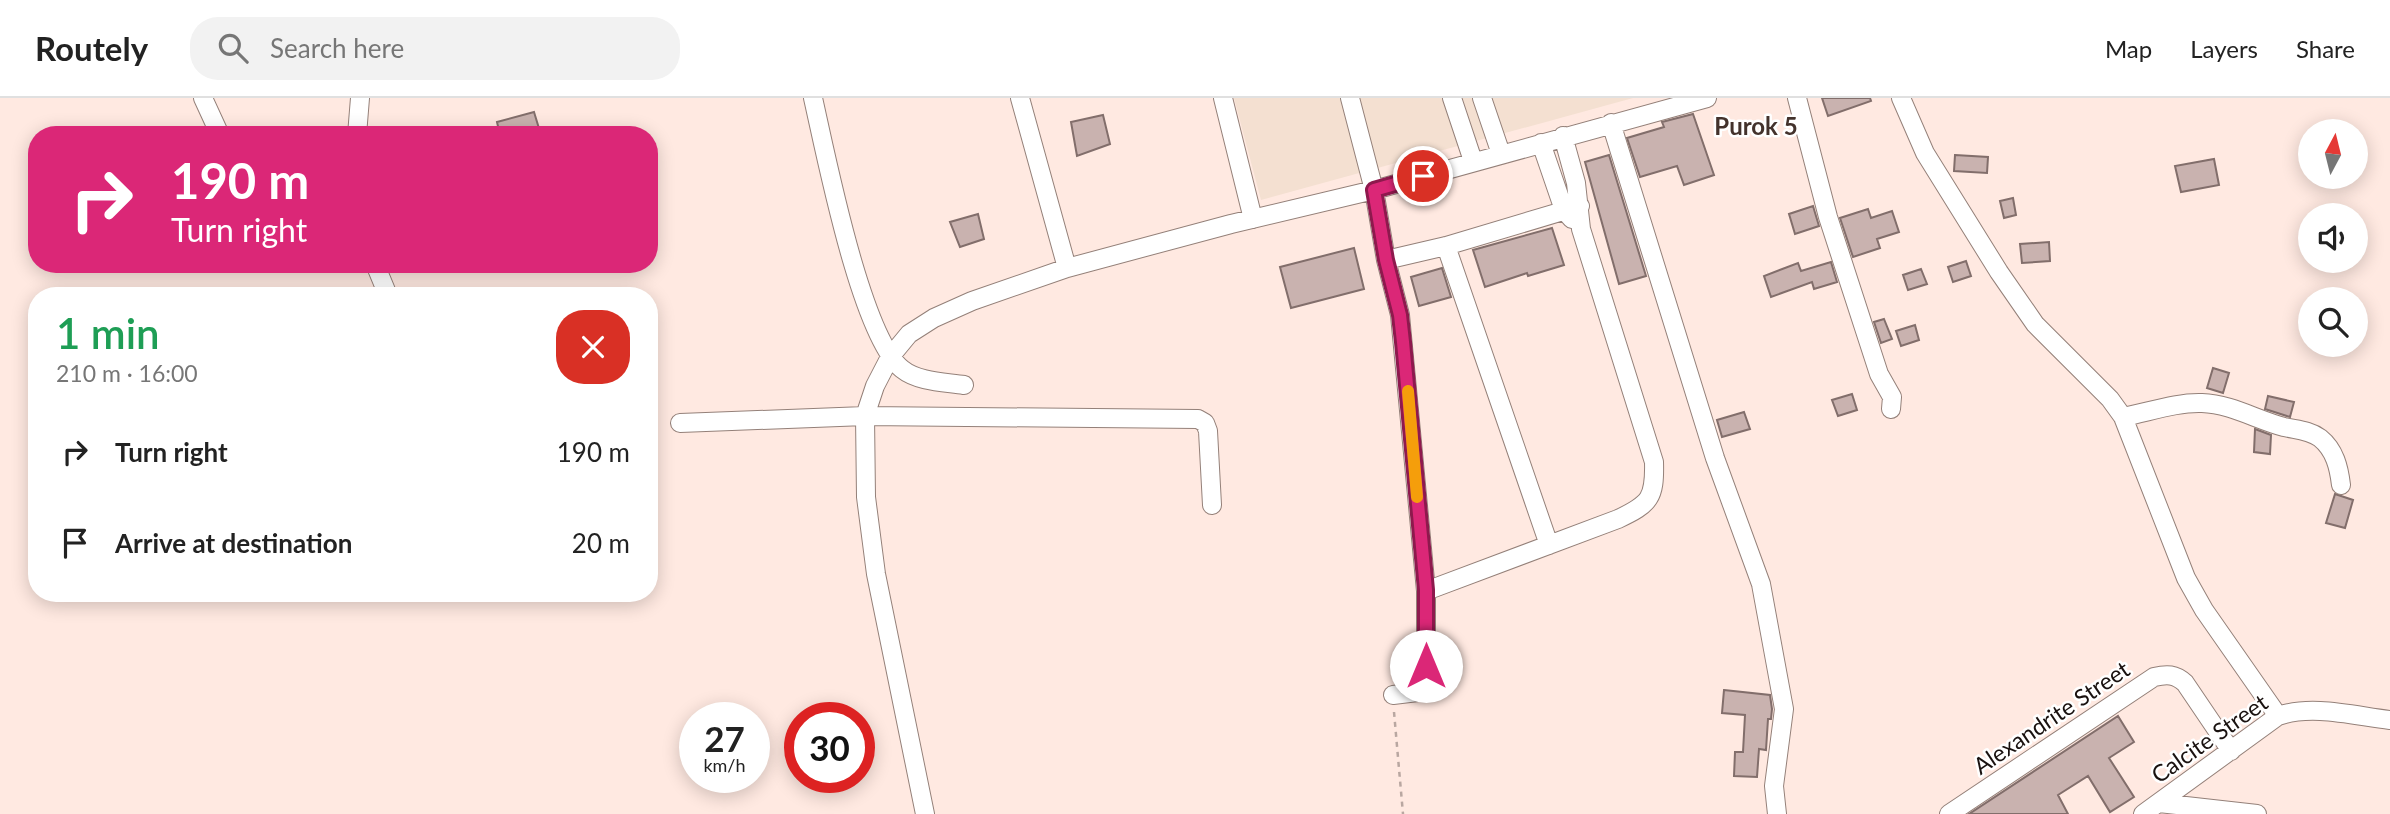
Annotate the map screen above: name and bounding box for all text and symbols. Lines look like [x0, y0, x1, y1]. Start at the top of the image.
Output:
search box [190, 17, 680, 80]
text: Routely [35, 28, 148, 68]
icon: search [214, 29, 252, 67]
text: Search here [270, 32, 404, 64]
text: Map [2105, 34, 2152, 63]
text: Layers [2190, 34, 2258, 63]
text: Share [2296, 34, 2355, 63]
district label: Purok 5 [1714, 111, 1798, 140]
north arrow [2298, 119, 2368, 189]
map controls [2298, 119, 2368, 357]
pin [1393, 146, 1453, 206]
text: 190 m [171, 151, 309, 209]
icon: right [56, 154, 147, 245]
icon: arrive [1404, 157, 1442, 195]
button: sound [2298, 203, 2368, 273]
text: Turn right [171, 210, 307, 249]
button: search [2298, 287, 2368, 357]
text: 1 min [56, 308, 160, 358]
button: close [556, 310, 630, 384]
text: 210 m · 16:00 [56, 359, 198, 387]
icon: right [56, 433, 94, 471]
text: Turn right [115, 436, 228, 468]
text: 190 m [557, 436, 630, 468]
icon: arrive [56, 524, 94, 562]
text: Arrive at destination [115, 527, 352, 559]
text: 20 m [572, 527, 630, 559]
position arrow [1389, 629, 1463, 703]
street label: Alexandrite Street [1968, 654, 2135, 780]
street label: Calcite Street [2145, 687, 2273, 788]
speed limit sign: 30 [784, 702, 875, 793]
text: 27 [704, 717, 745, 759]
text: km/h [703, 754, 746, 776]

